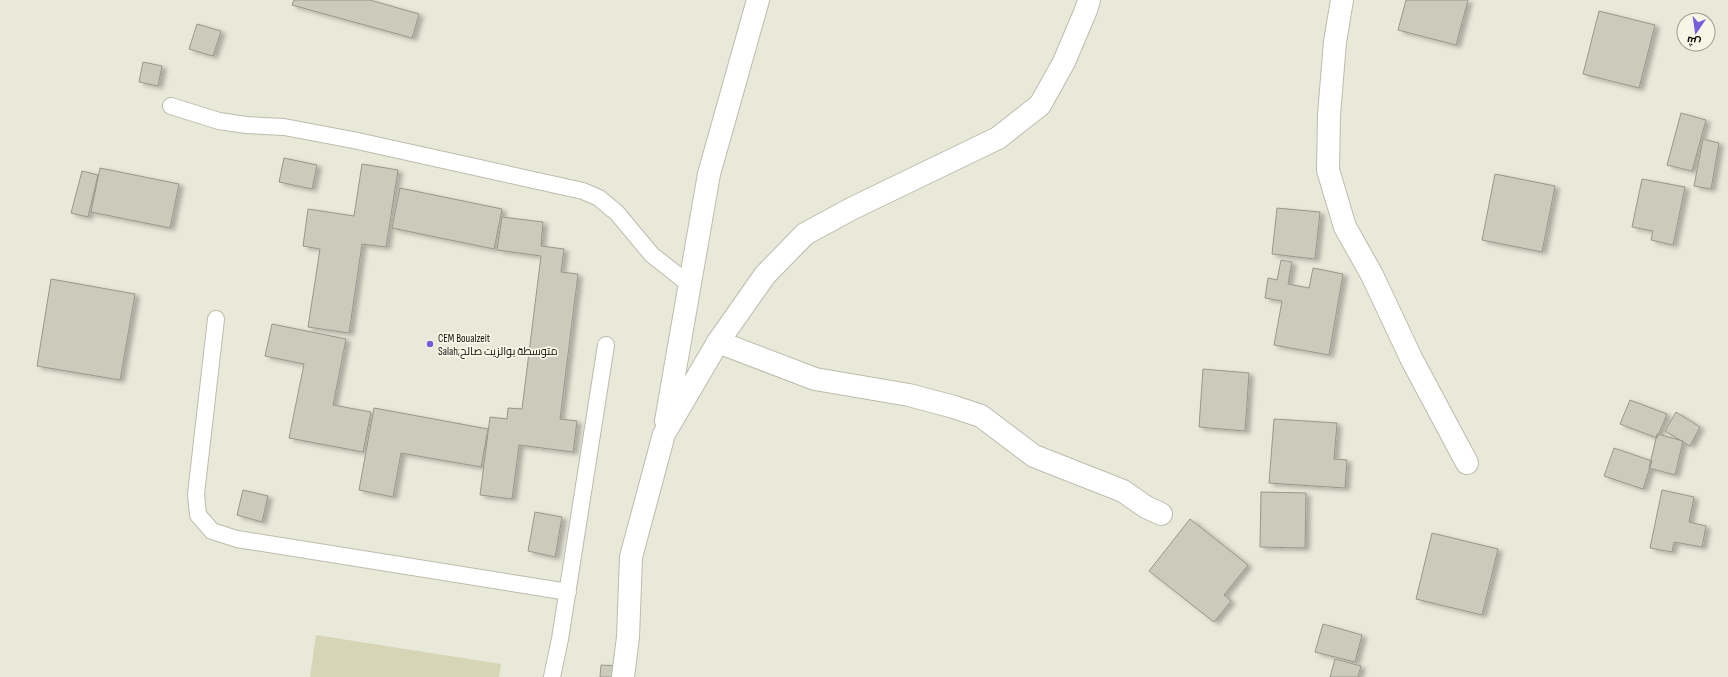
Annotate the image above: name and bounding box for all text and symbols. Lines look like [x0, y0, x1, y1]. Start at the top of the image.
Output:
north arrow [1676, 12, 1716, 52]
text: ش [1686, 33, 1702, 49]
place label: CEM Boualzeit Salah;متوسطة بوالزيت صالح [438, 332, 558, 359]
marker: CEM Boualzeit Salah;متوسطة بوالزيت صالح [425, 339, 435, 349]

